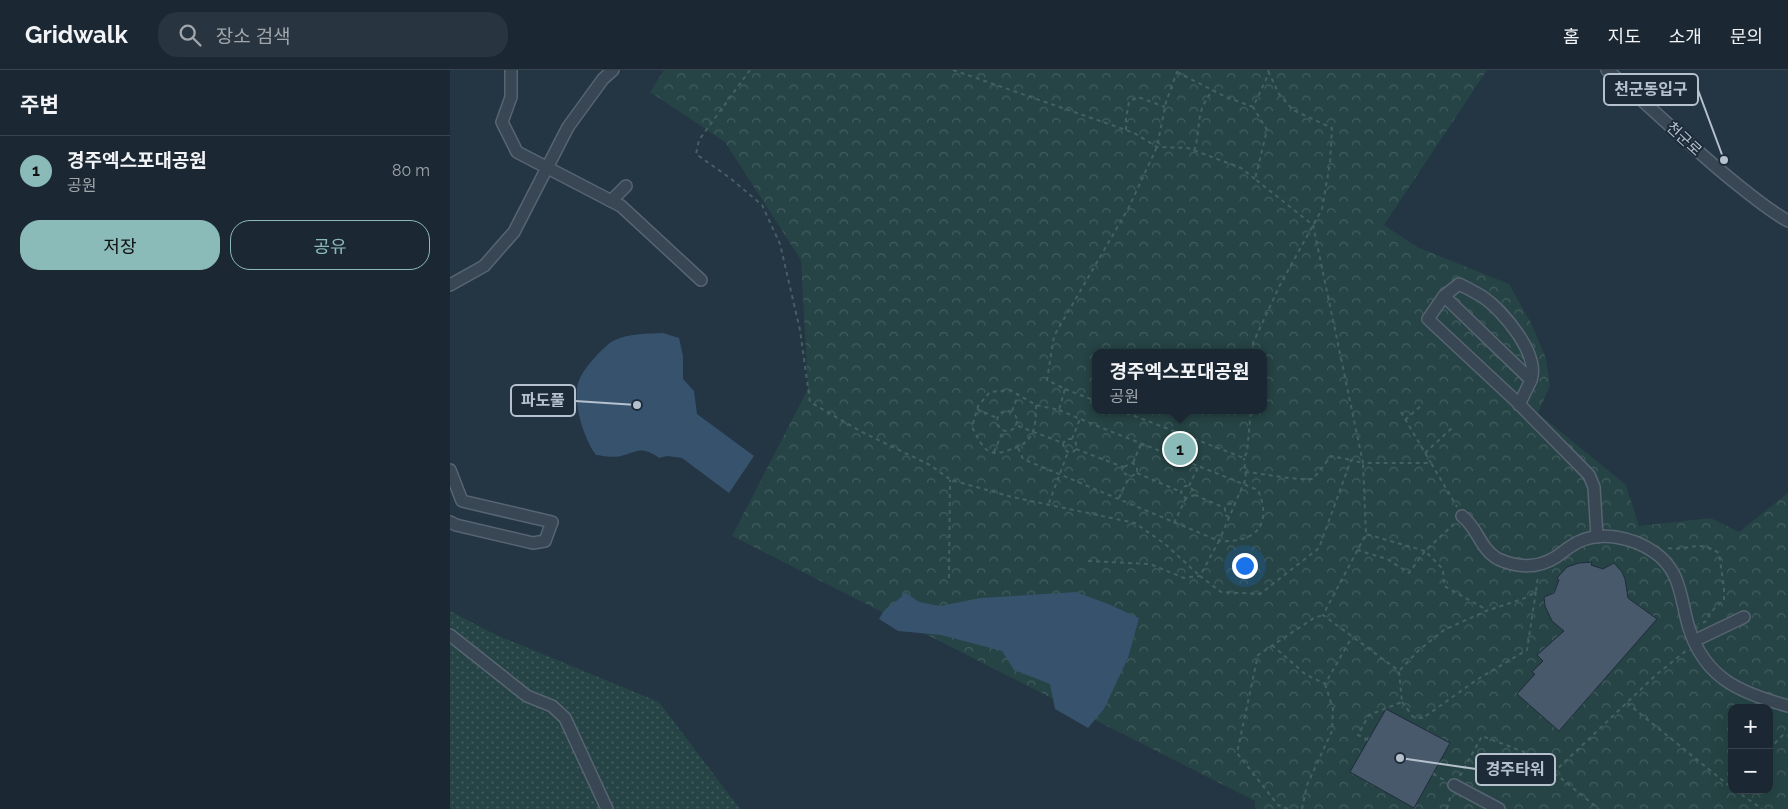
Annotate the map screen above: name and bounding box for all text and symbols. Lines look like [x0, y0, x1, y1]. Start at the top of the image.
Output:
search box [158, 12, 508, 57]
text: Gridwalk [25, 20, 128, 49]
icon: search [176, 21, 204, 49]
text: 장소 검색 [216, 25, 291, 47]
text: 홈 [1563, 26, 1580, 47]
text: 지도 [1608, 26, 1641, 47]
text: 소개 [1669, 26, 1702, 47]
text: 문의 [1730, 26, 1763, 47]
callout: 천군동입구 [1604, 74, 1698, 105]
text: 천군동입구 [1614, 80, 1688, 99]
text: 주변 [20, 92, 59, 117]
street label: 천군로 [1663, 118, 1705, 160]
text: 경주엑스포대공원 [67, 149, 207, 171]
text: 1 [32, 161, 40, 180]
text: 80 m [392, 161, 430, 180]
text: 공원 [67, 176, 96, 195]
button: 저장 [20, 220, 220, 270]
button: 공유 [230, 220, 430, 270]
popup [1092, 349, 1267, 414]
text: 경주엑스포대공원 [1110, 360, 1249, 382]
callout: 파도풀 [511, 385, 575, 416]
text: 공원 [1110, 387, 1139, 406]
text: 파도풀 [521, 391, 565, 410]
pin: 1 [1164, 430, 1196, 468]
your location [1232, 553, 1258, 579]
map controls [1728, 704, 1773, 794]
button: + [1728, 704, 1773, 749]
button: − [1728, 749, 1773, 794]
callout: 경주타워 [1476, 754, 1555, 785]
text: 경주타워 [1486, 760, 1544, 779]

